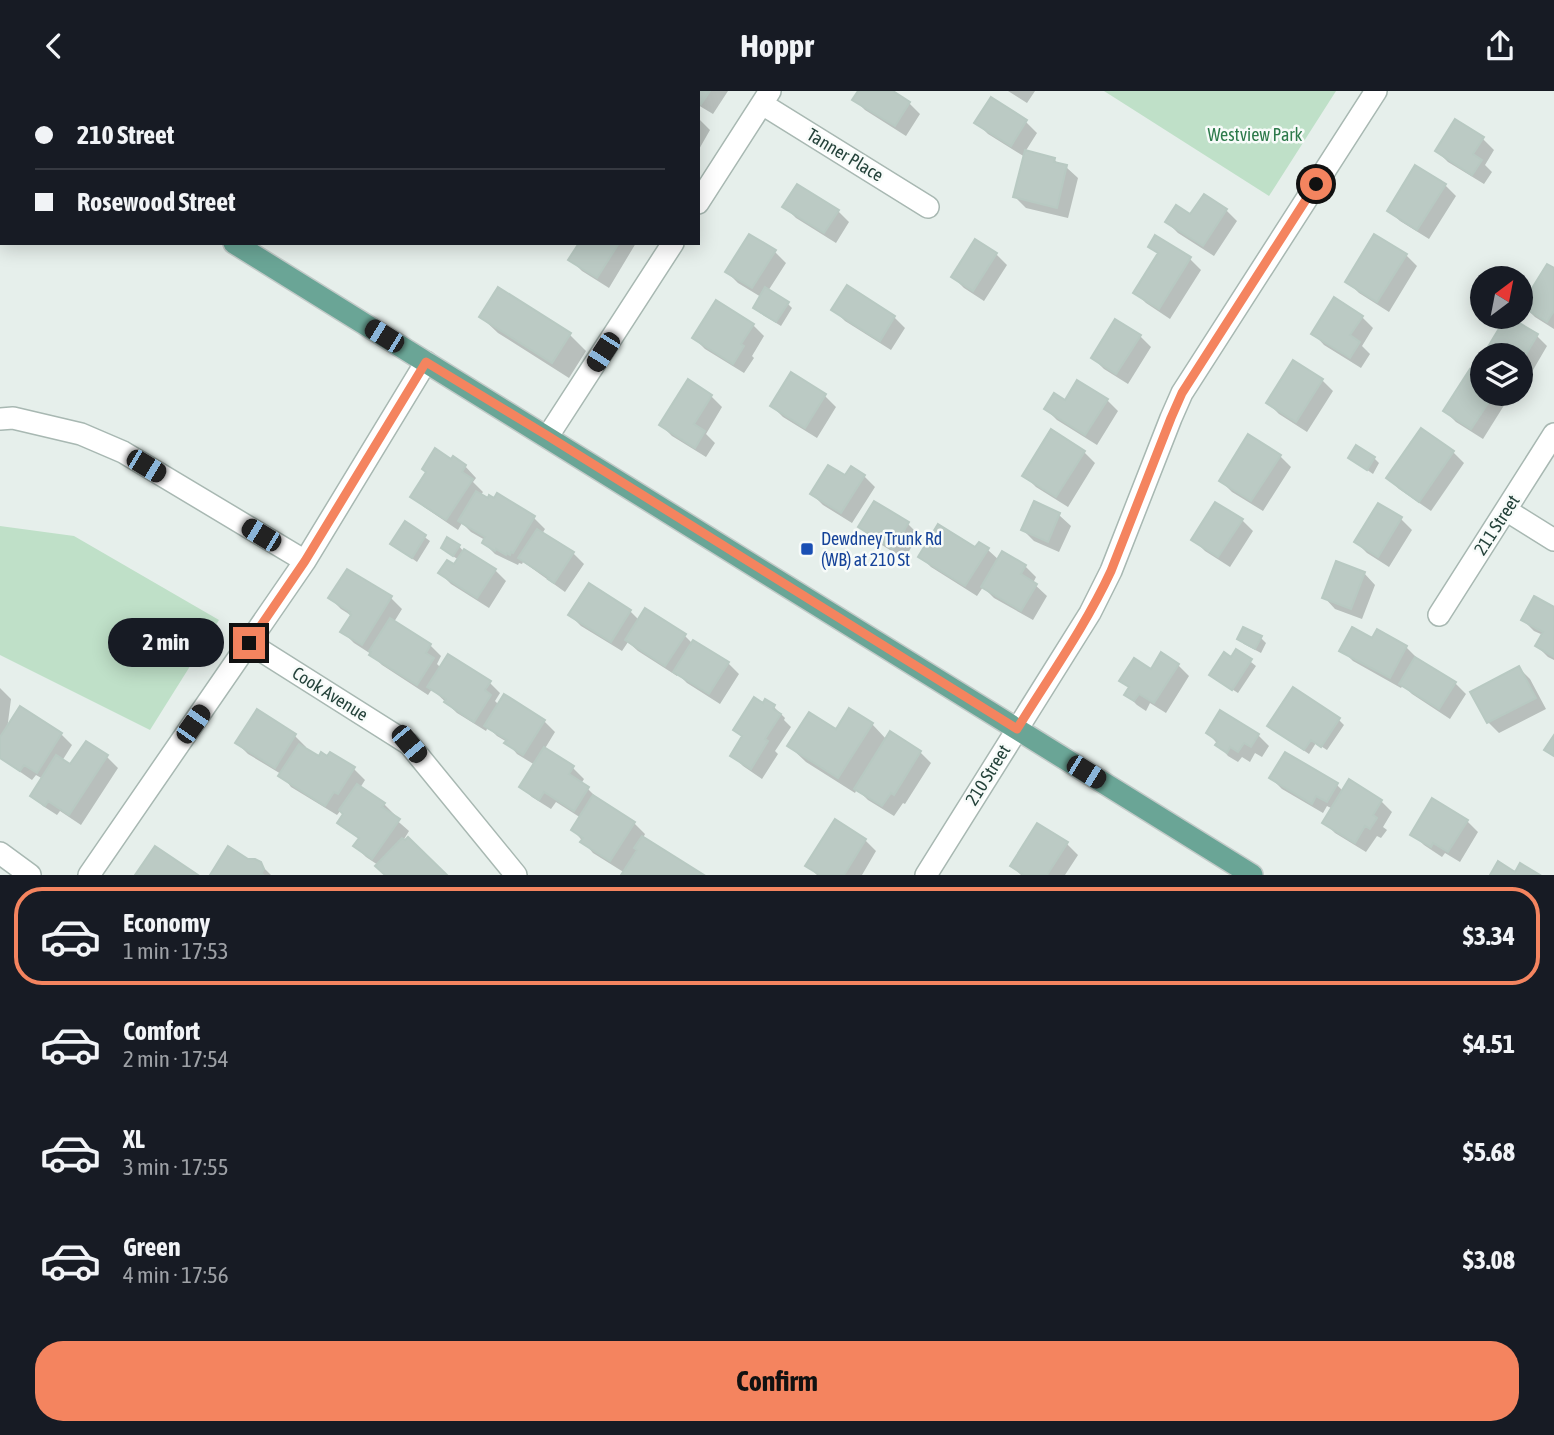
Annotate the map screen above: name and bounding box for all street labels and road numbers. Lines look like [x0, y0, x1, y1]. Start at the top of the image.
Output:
street label: Tanner Place [803, 124, 887, 186]
street label: 211 Street [1469, 491, 1524, 559]
street label: Cook Avenue [289, 662, 372, 725]
street label: 210 Street [961, 741, 1014, 809]

